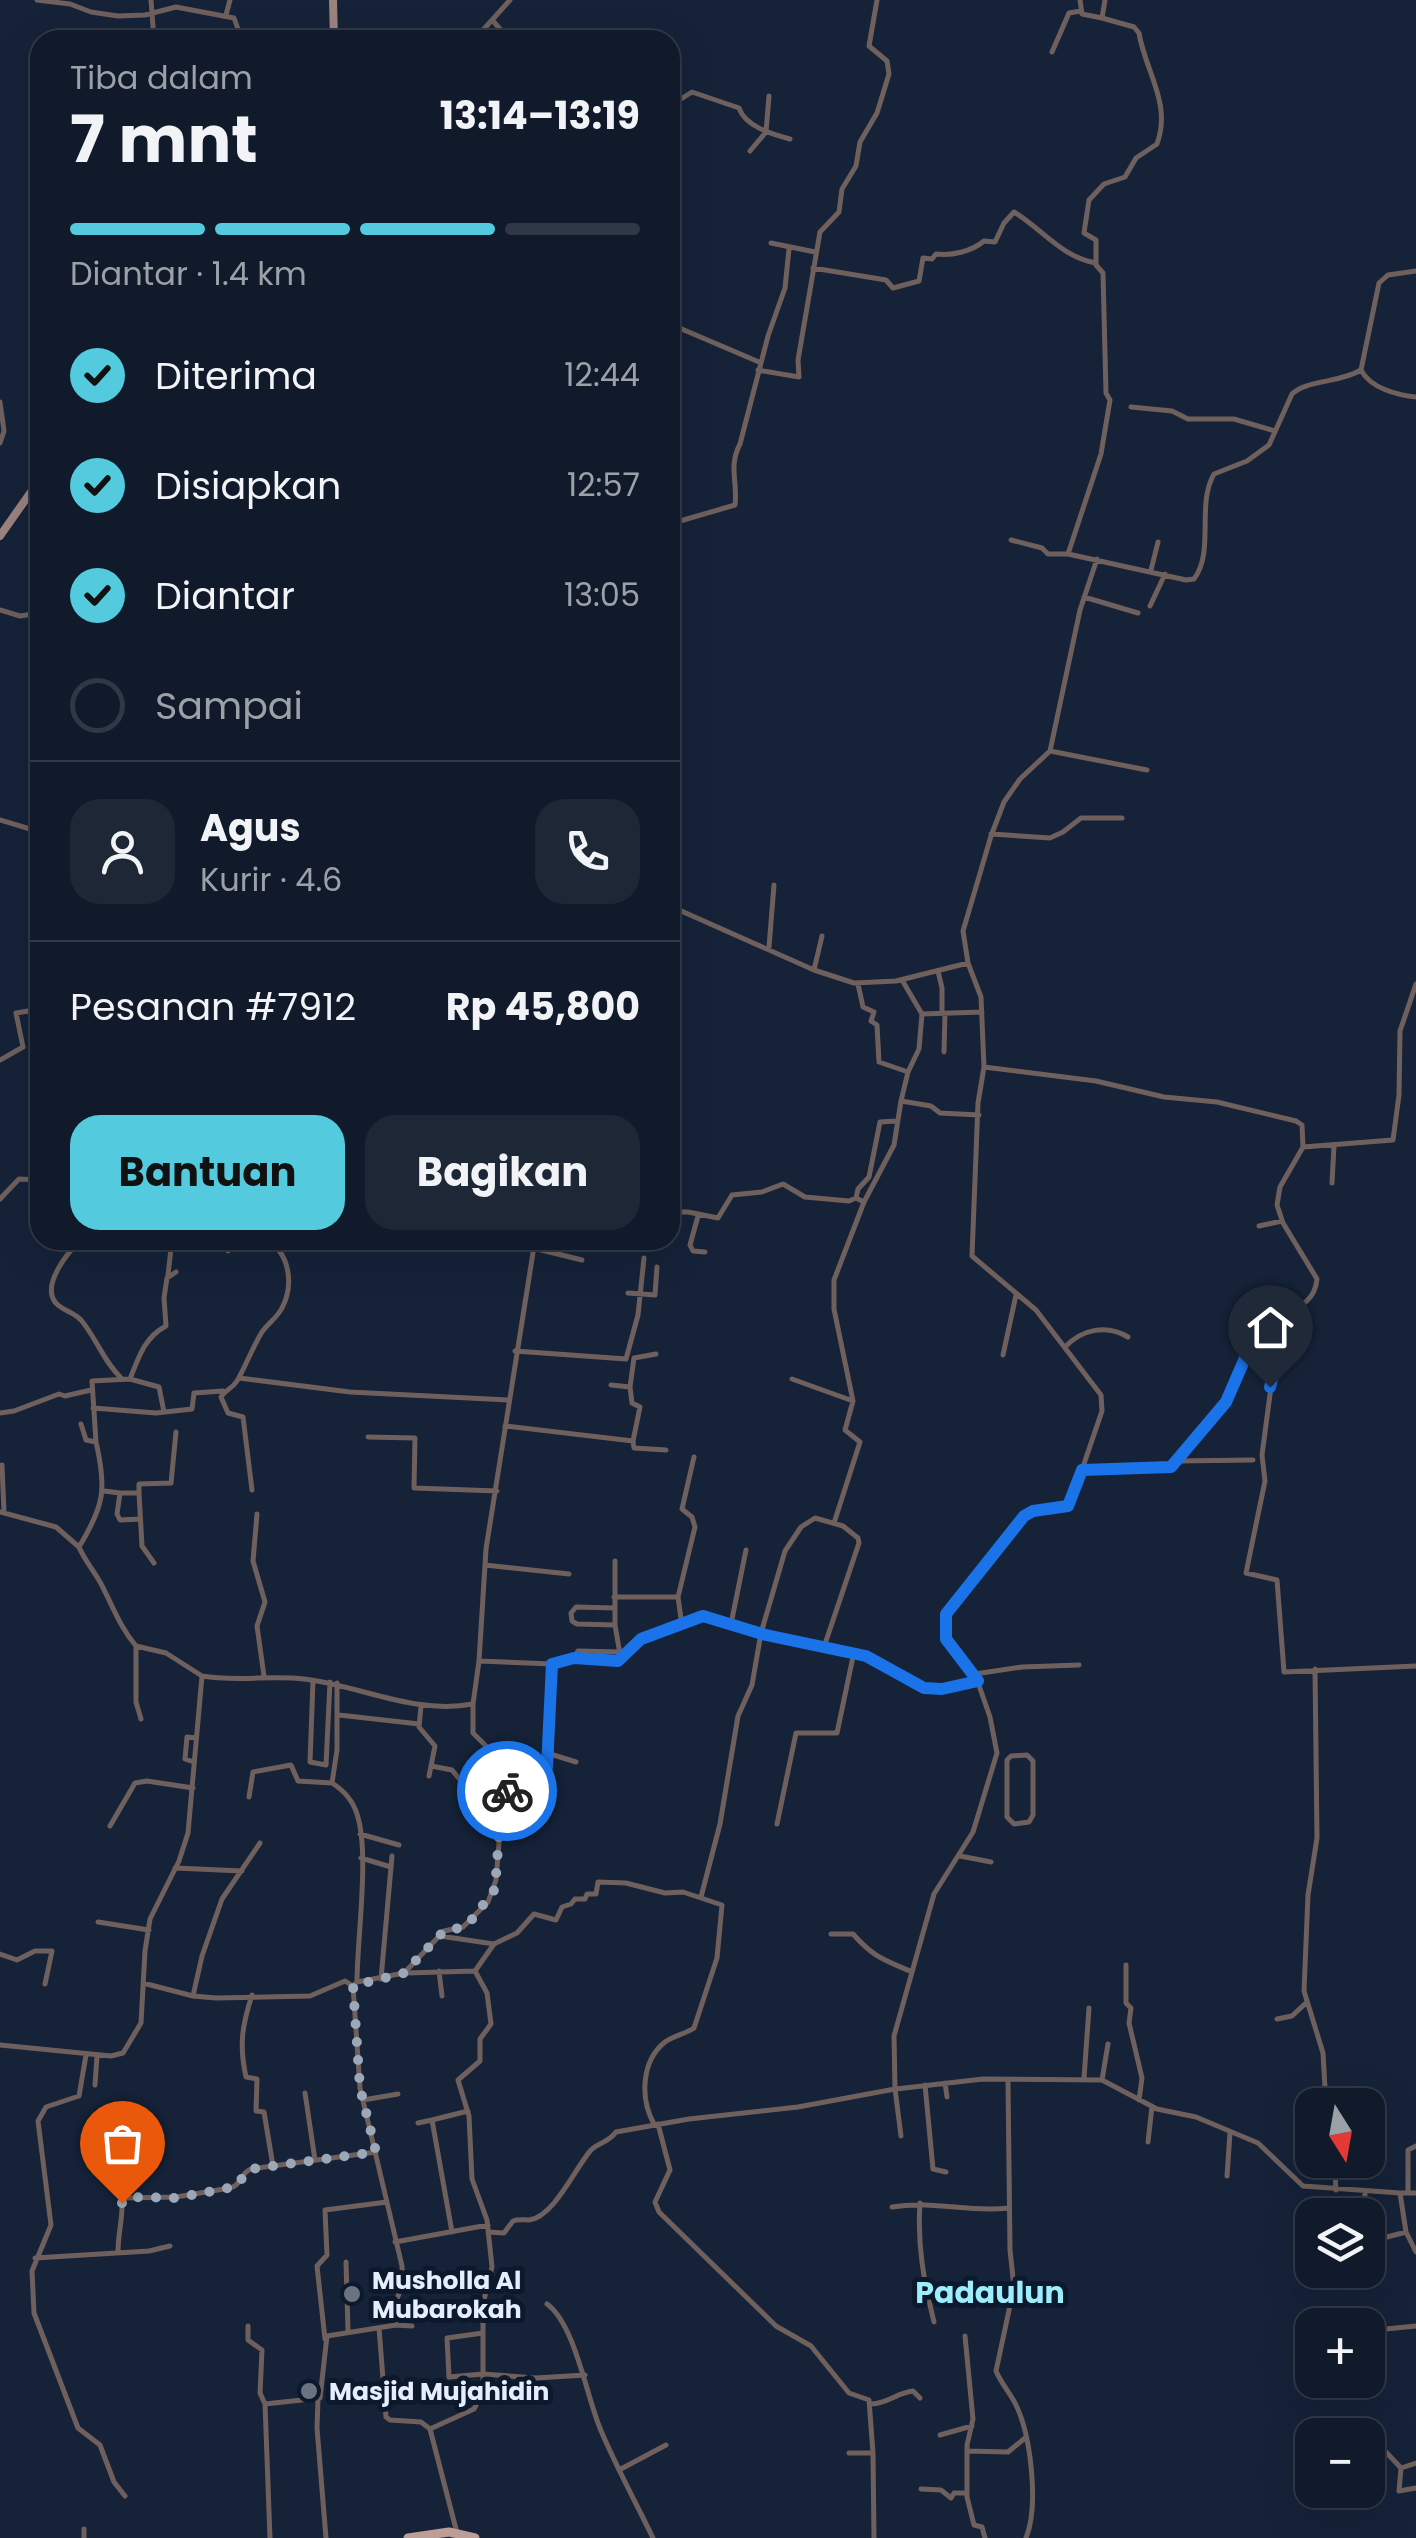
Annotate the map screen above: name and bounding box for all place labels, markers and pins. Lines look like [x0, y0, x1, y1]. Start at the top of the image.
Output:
pin [1228, 1285, 1313, 1388]
pin [80, 2101, 165, 2204]
place label: Musholla Al Mubarokah [372, 2263, 522, 2327]
marker: Musholla Al Mubarokah [341, 2283, 363, 2305]
place label: Masjid Mujahidin [329, 2374, 549, 2409]
marker: Masjid Mujahidin [298, 2380, 320, 2402]

